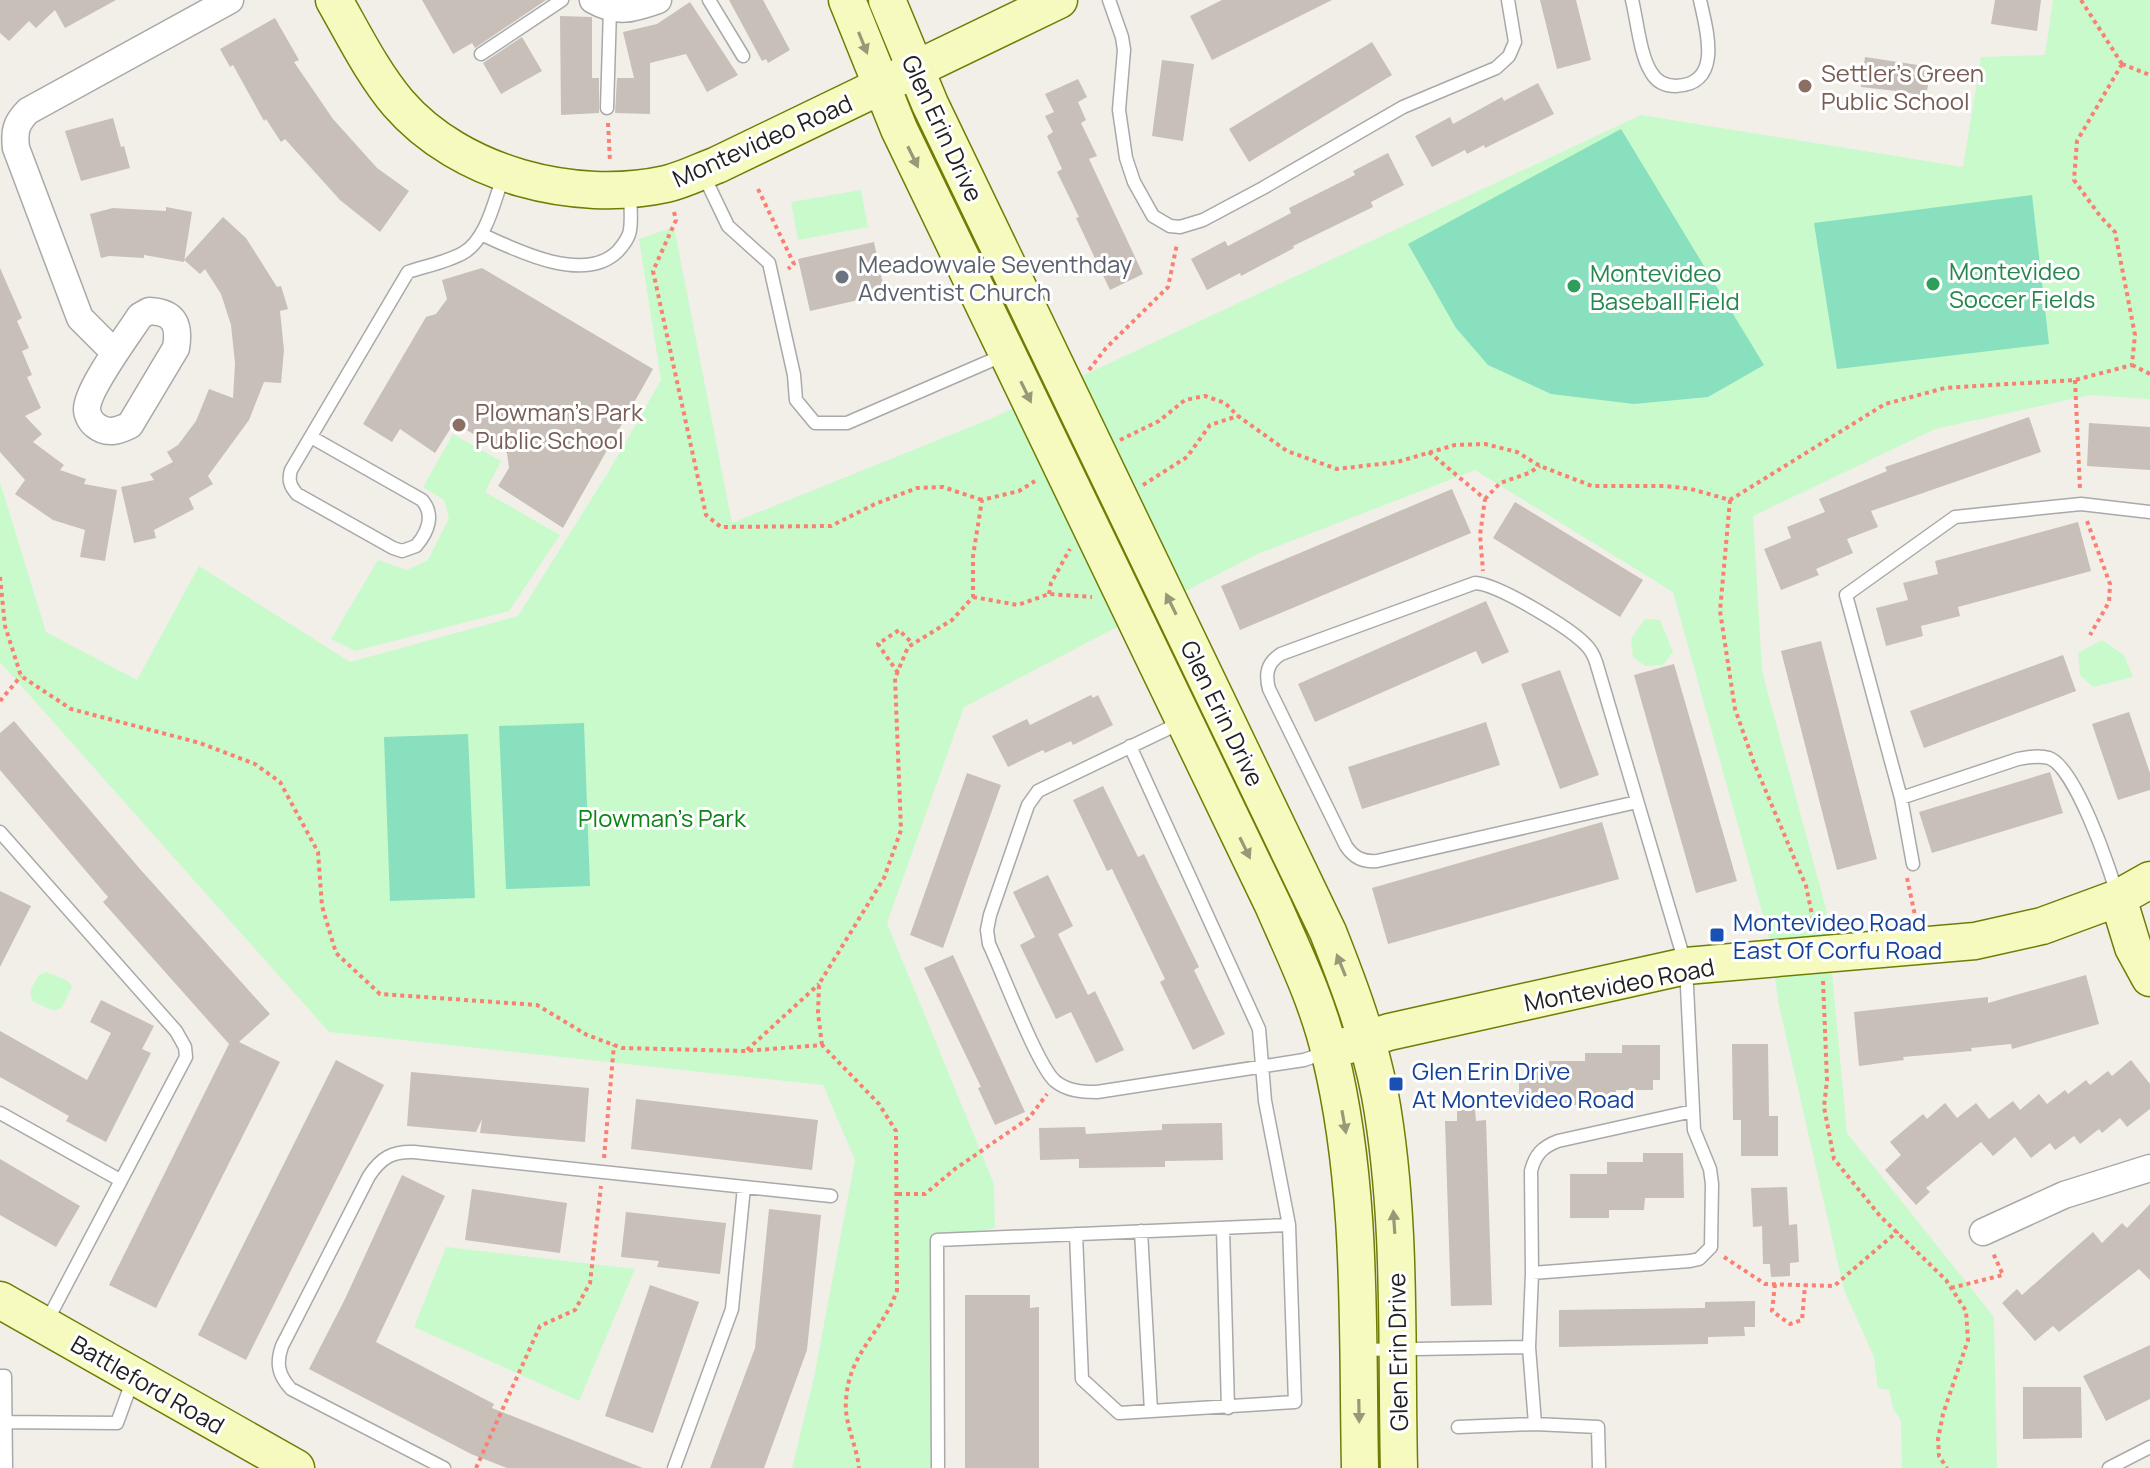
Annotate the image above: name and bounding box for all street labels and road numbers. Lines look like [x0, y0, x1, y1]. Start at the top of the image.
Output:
street label: Glen Erin Drive [895, 49, 991, 207]
street label: Montevideo Road [667, 86, 857, 194]
street label: Glen Erin Drive [1173, 635, 1273, 791]
street label: Montevideo Road [1521, 949, 1717, 1019]
street label: Glen Erin Drive [1379, 1273, 1415, 1431]
street label: Battleford Road [65, 1327, 231, 1441]

